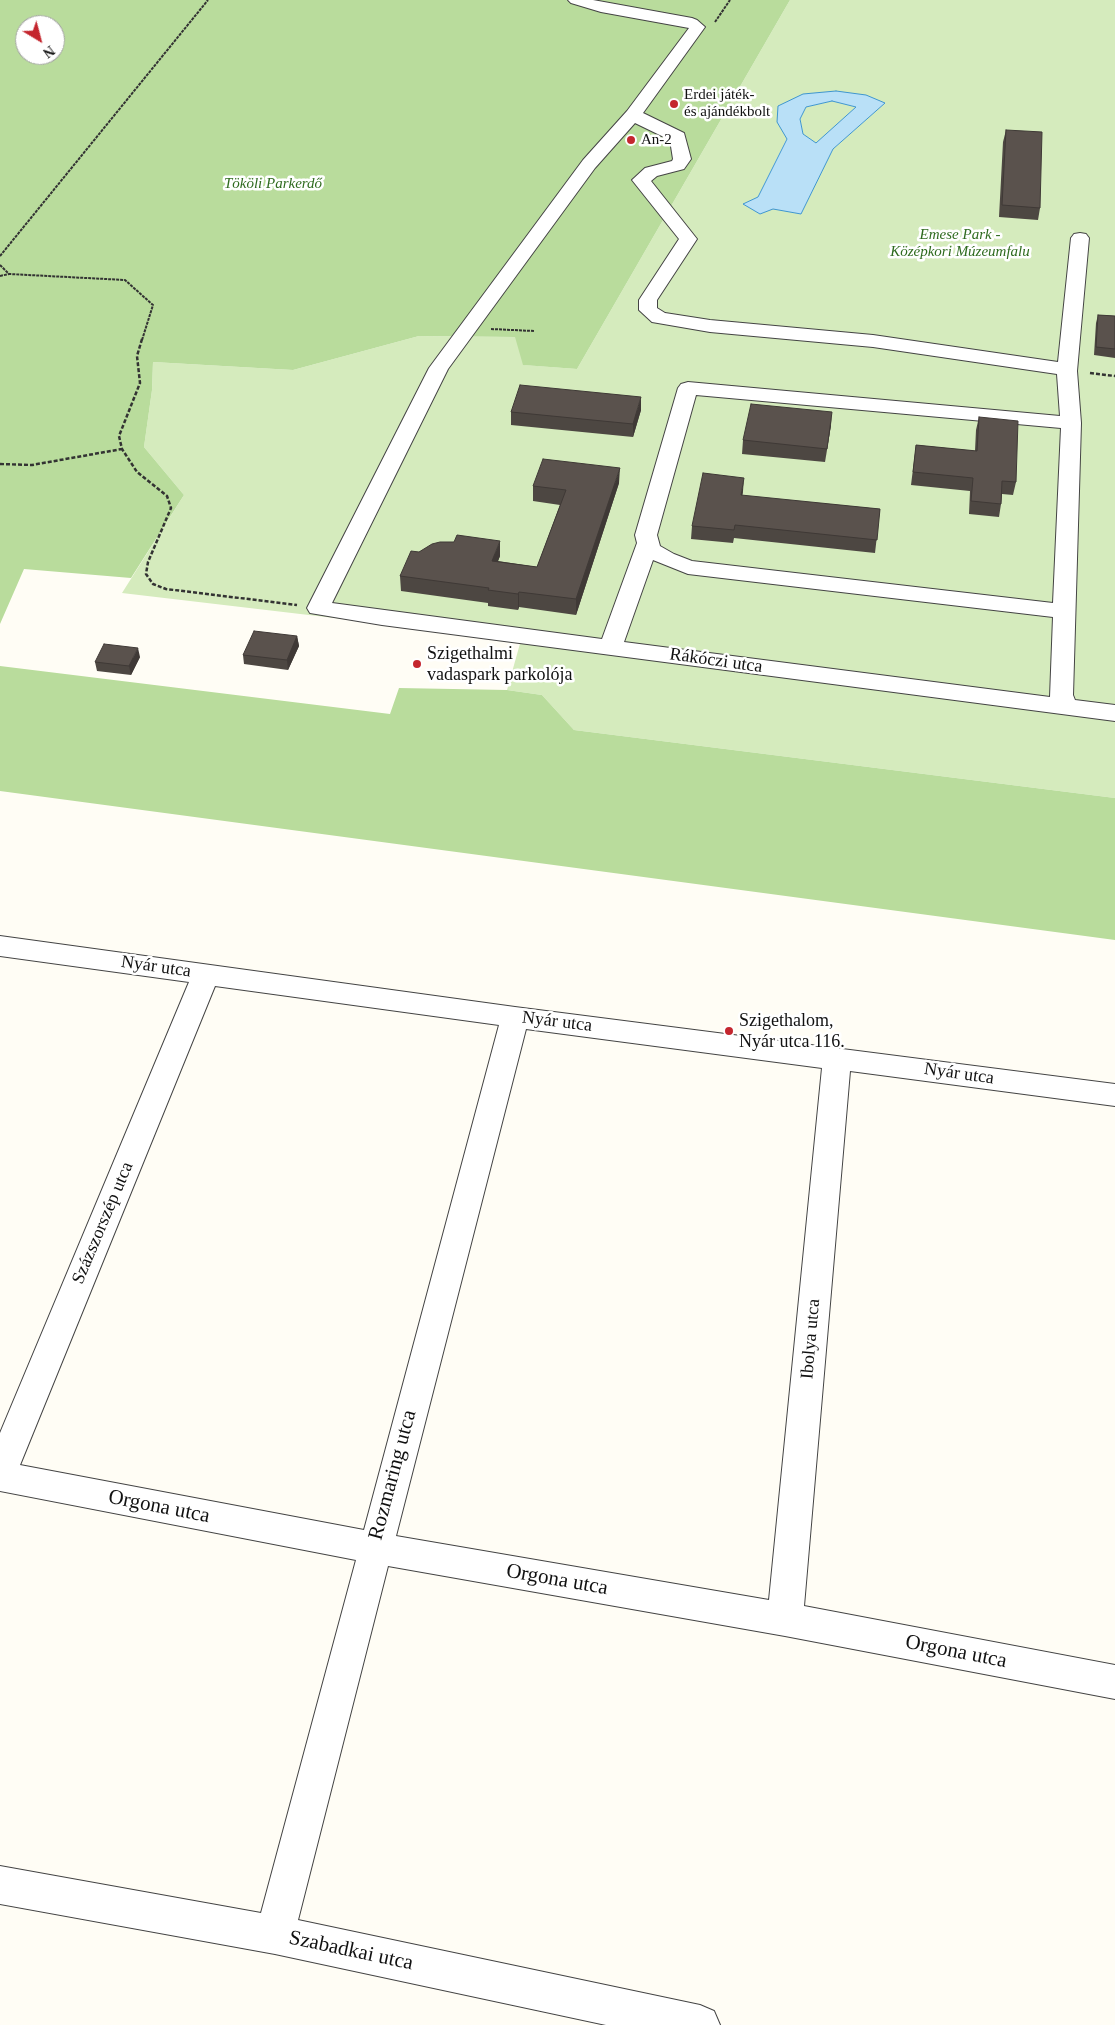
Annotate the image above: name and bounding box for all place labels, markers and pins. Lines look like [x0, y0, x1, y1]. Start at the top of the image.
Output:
place label: Erdei játék- és ajándékbolt [684, 86, 770, 121]
marker: Erdei játék- és ajándékbolt [668, 98, 680, 110]
place label: An-2 [641, 131, 672, 149]
marker: An-2 [625, 134, 637, 146]
place label: Szigethalmi vadaspark parkolója [427, 643, 572, 686]
marker: Szigethalmi vadaspark parkolója [411, 658, 423, 670]
place label: Szigethalom, Nyár utca 116. [739, 1010, 845, 1052]
marker: Szigethalom, Nyár utca 116. [723, 1025, 735, 1037]

